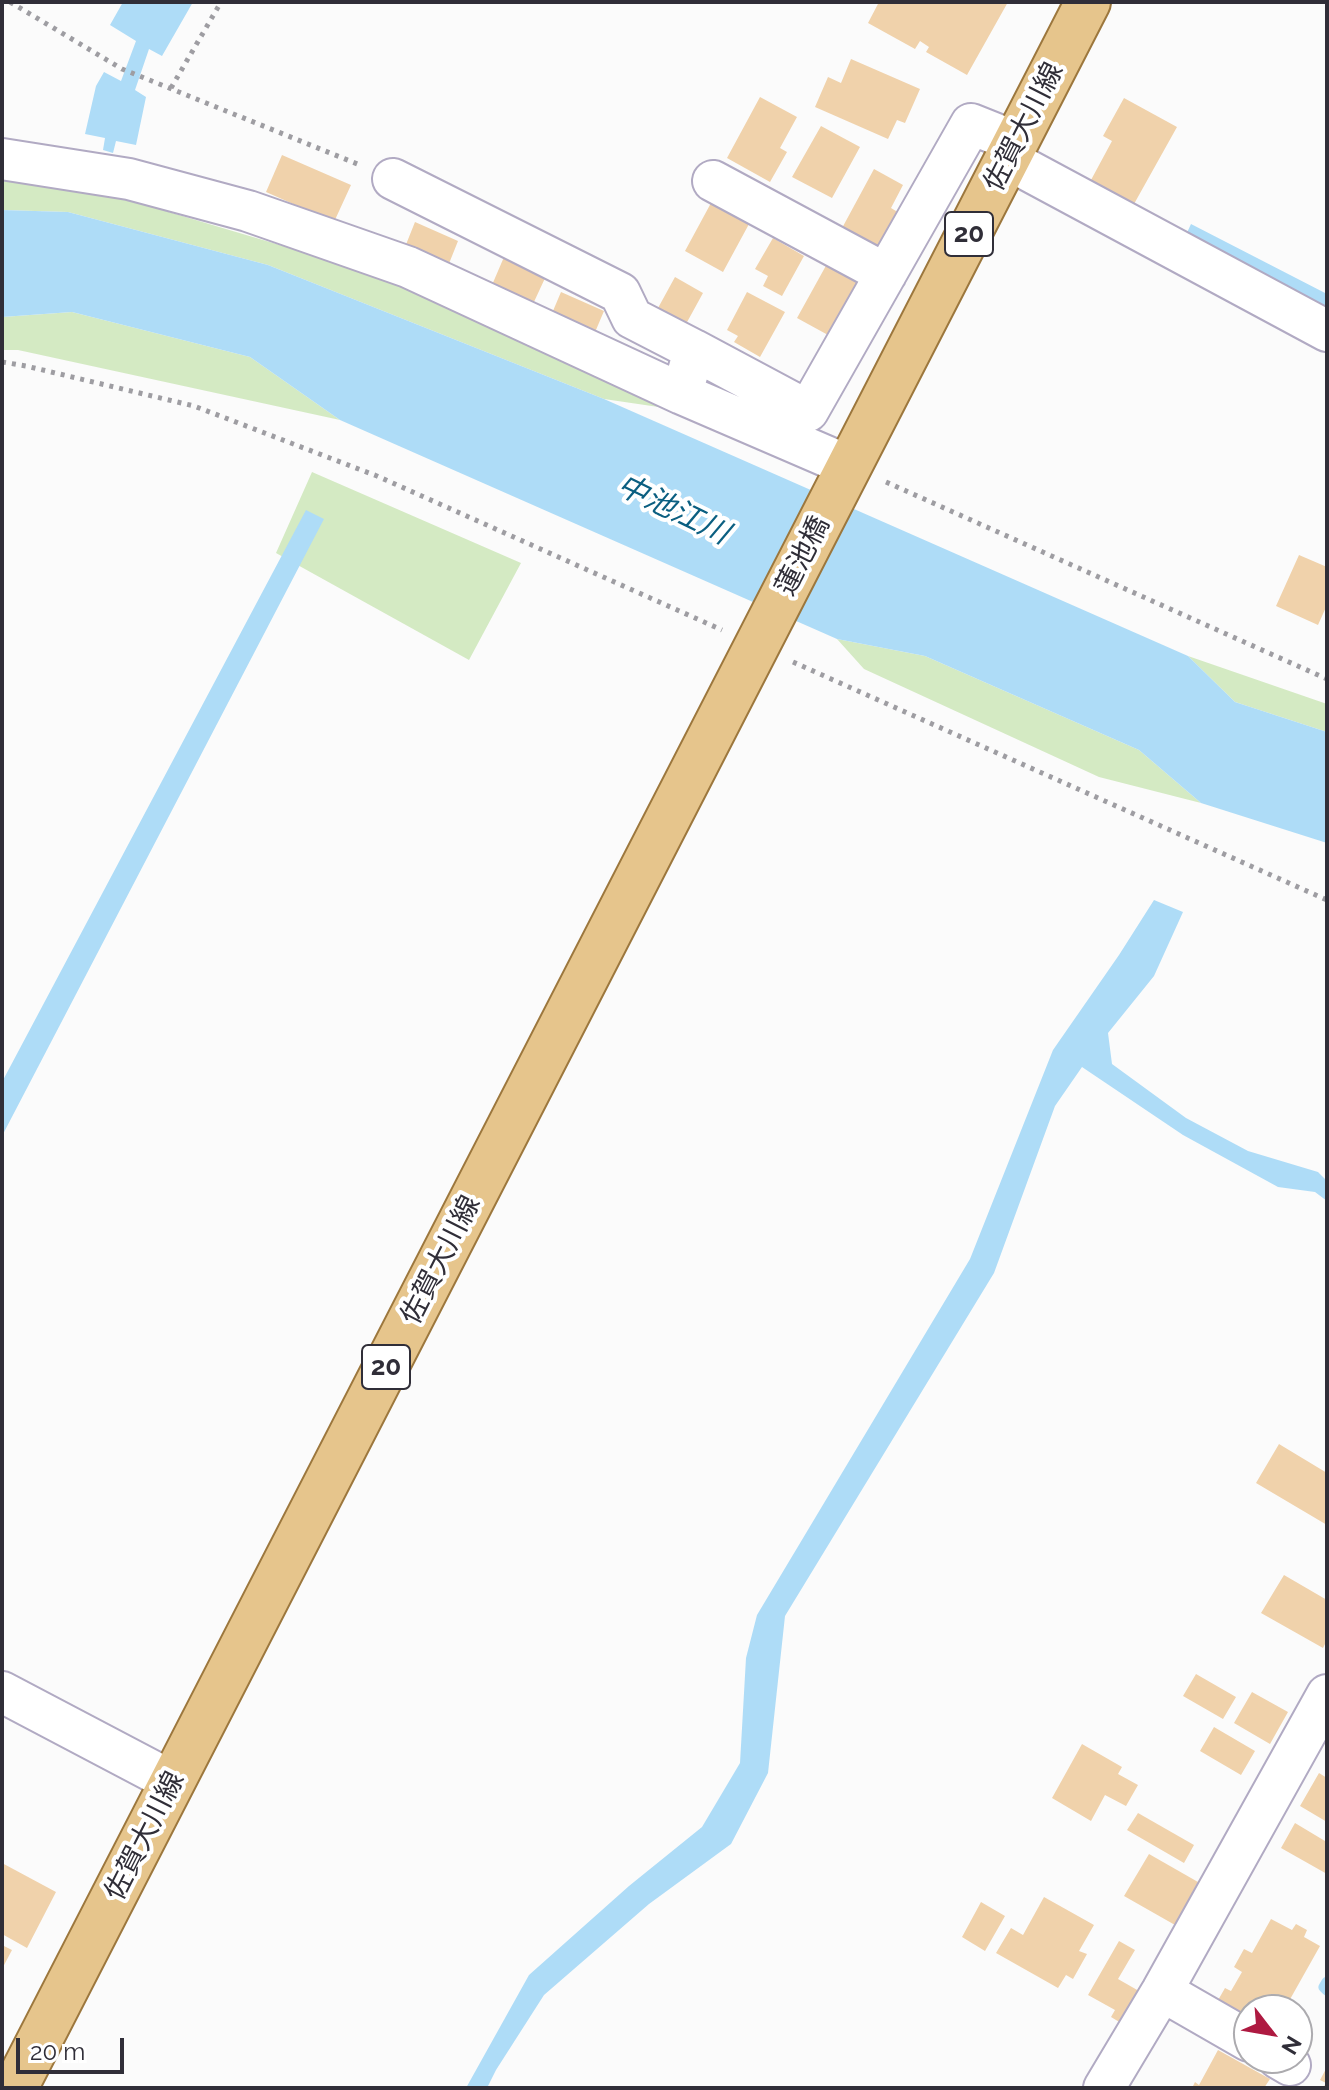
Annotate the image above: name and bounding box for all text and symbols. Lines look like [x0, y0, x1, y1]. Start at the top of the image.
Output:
street label: 佐賀大川線 [977, 57, 1071, 197]
road number: 20 [945, 212, 993, 256]
water label: 中池江川 [611, 468, 735, 552]
street label: 蓮池橋 [769, 511, 837, 601]
street label: 佐賀大川線 [394, 1190, 488, 1330]
road number: 20 [362, 1345, 410, 1389]
street label: 佐賀大川線 [98, 1766, 192, 1906]
north arrow [1233, 1994, 1313, 2074]
scale bar [20, 2022, 128, 2072]
text: N [1276, 2031, 1307, 2059]
text: 20 m [30, 2037, 85, 2066]

